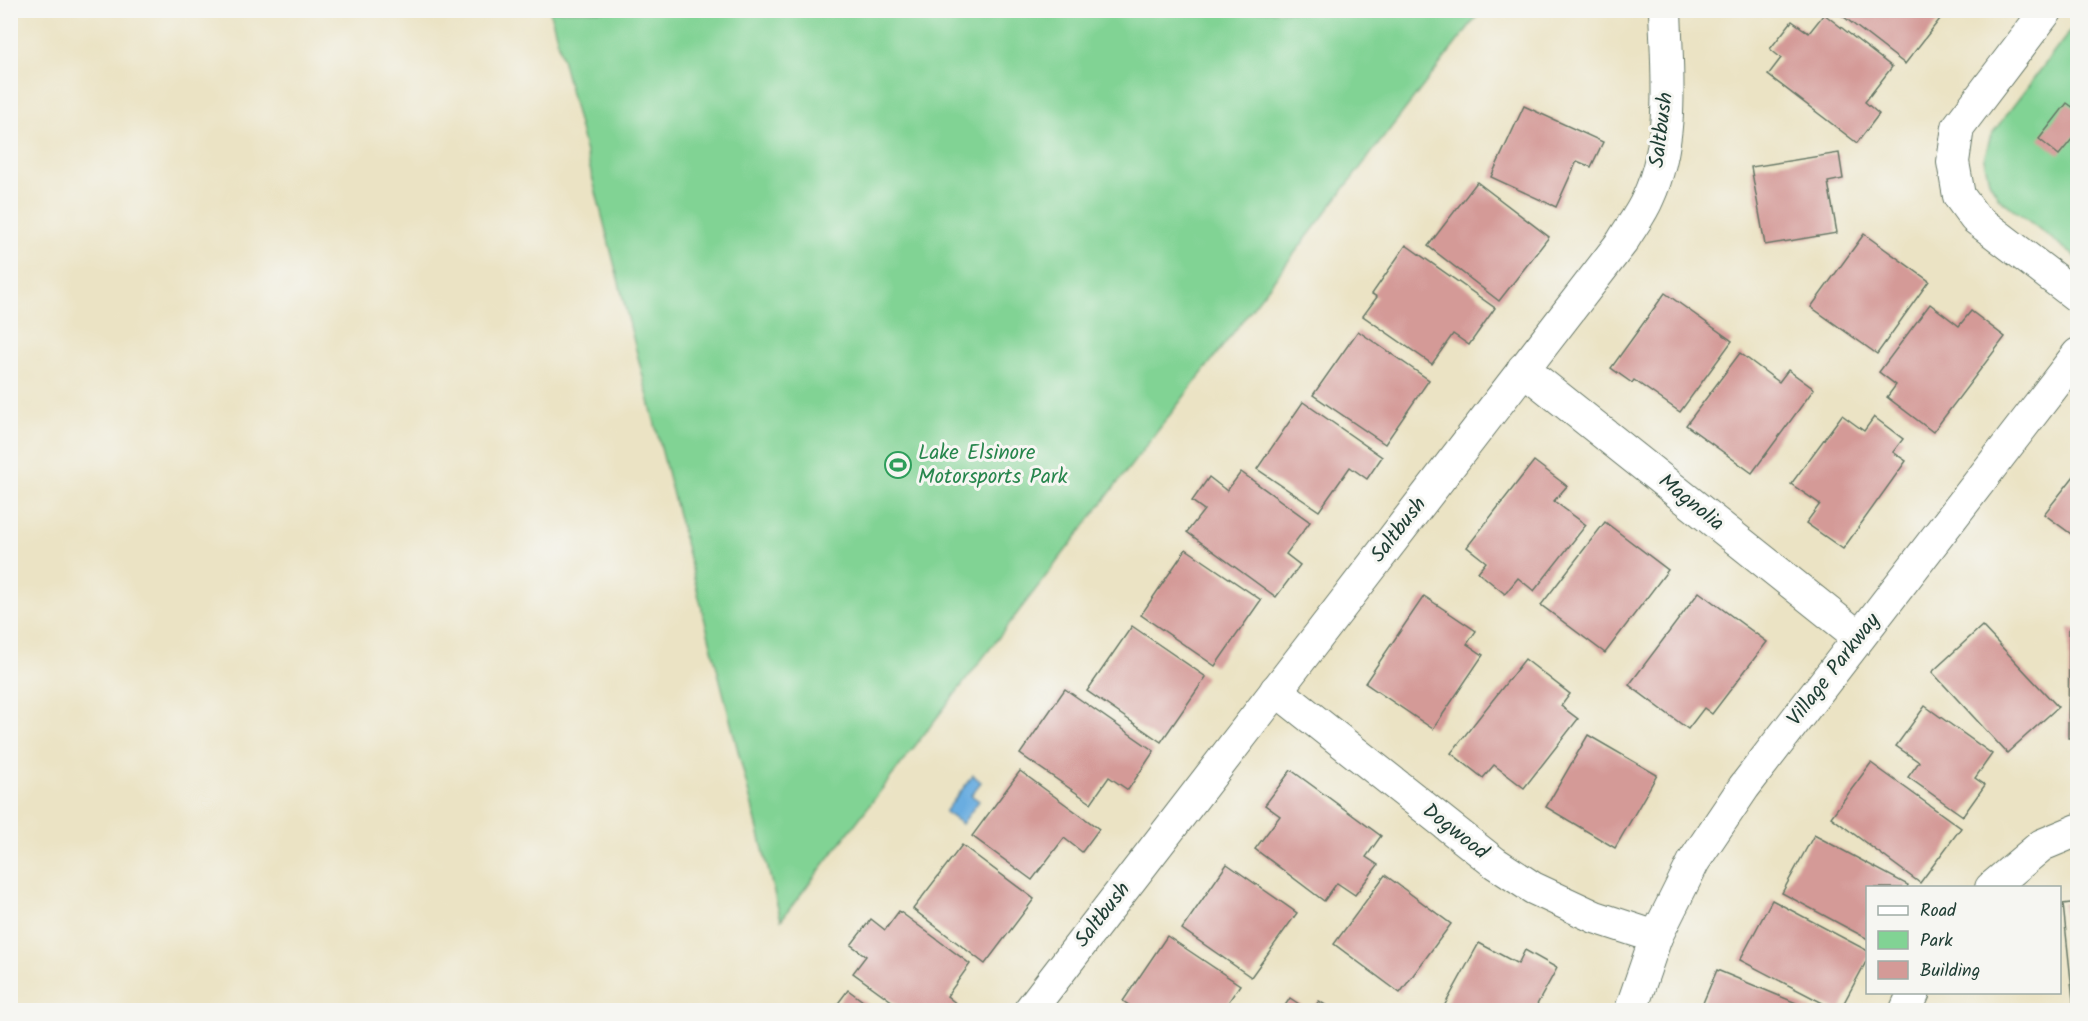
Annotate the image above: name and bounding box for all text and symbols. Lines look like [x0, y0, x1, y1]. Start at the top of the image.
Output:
street label: Saltbush [1641, 90, 1683, 170]
place label: Lake Elsinore Motorsports Park [918, 437, 1068, 494]
sports icon: Lake Elsinore Motorsports Park [883, 450, 913, 480]
street label: Magnolia [1651, 466, 1731, 540]
street label: Saltbush [1363, 490, 1435, 570]
street label: Village Parkway [1779, 606, 1889, 734]
street label: Dogwood [1415, 795, 1496, 869]
street label: Saltbush [1067, 875, 1139, 955]
legend [1866, 886, 2061, 994]
text: Road [1920, 897, 1957, 926]
text: Park [1920, 927, 1953, 956]
text: Building [1920, 957, 1980, 986]

